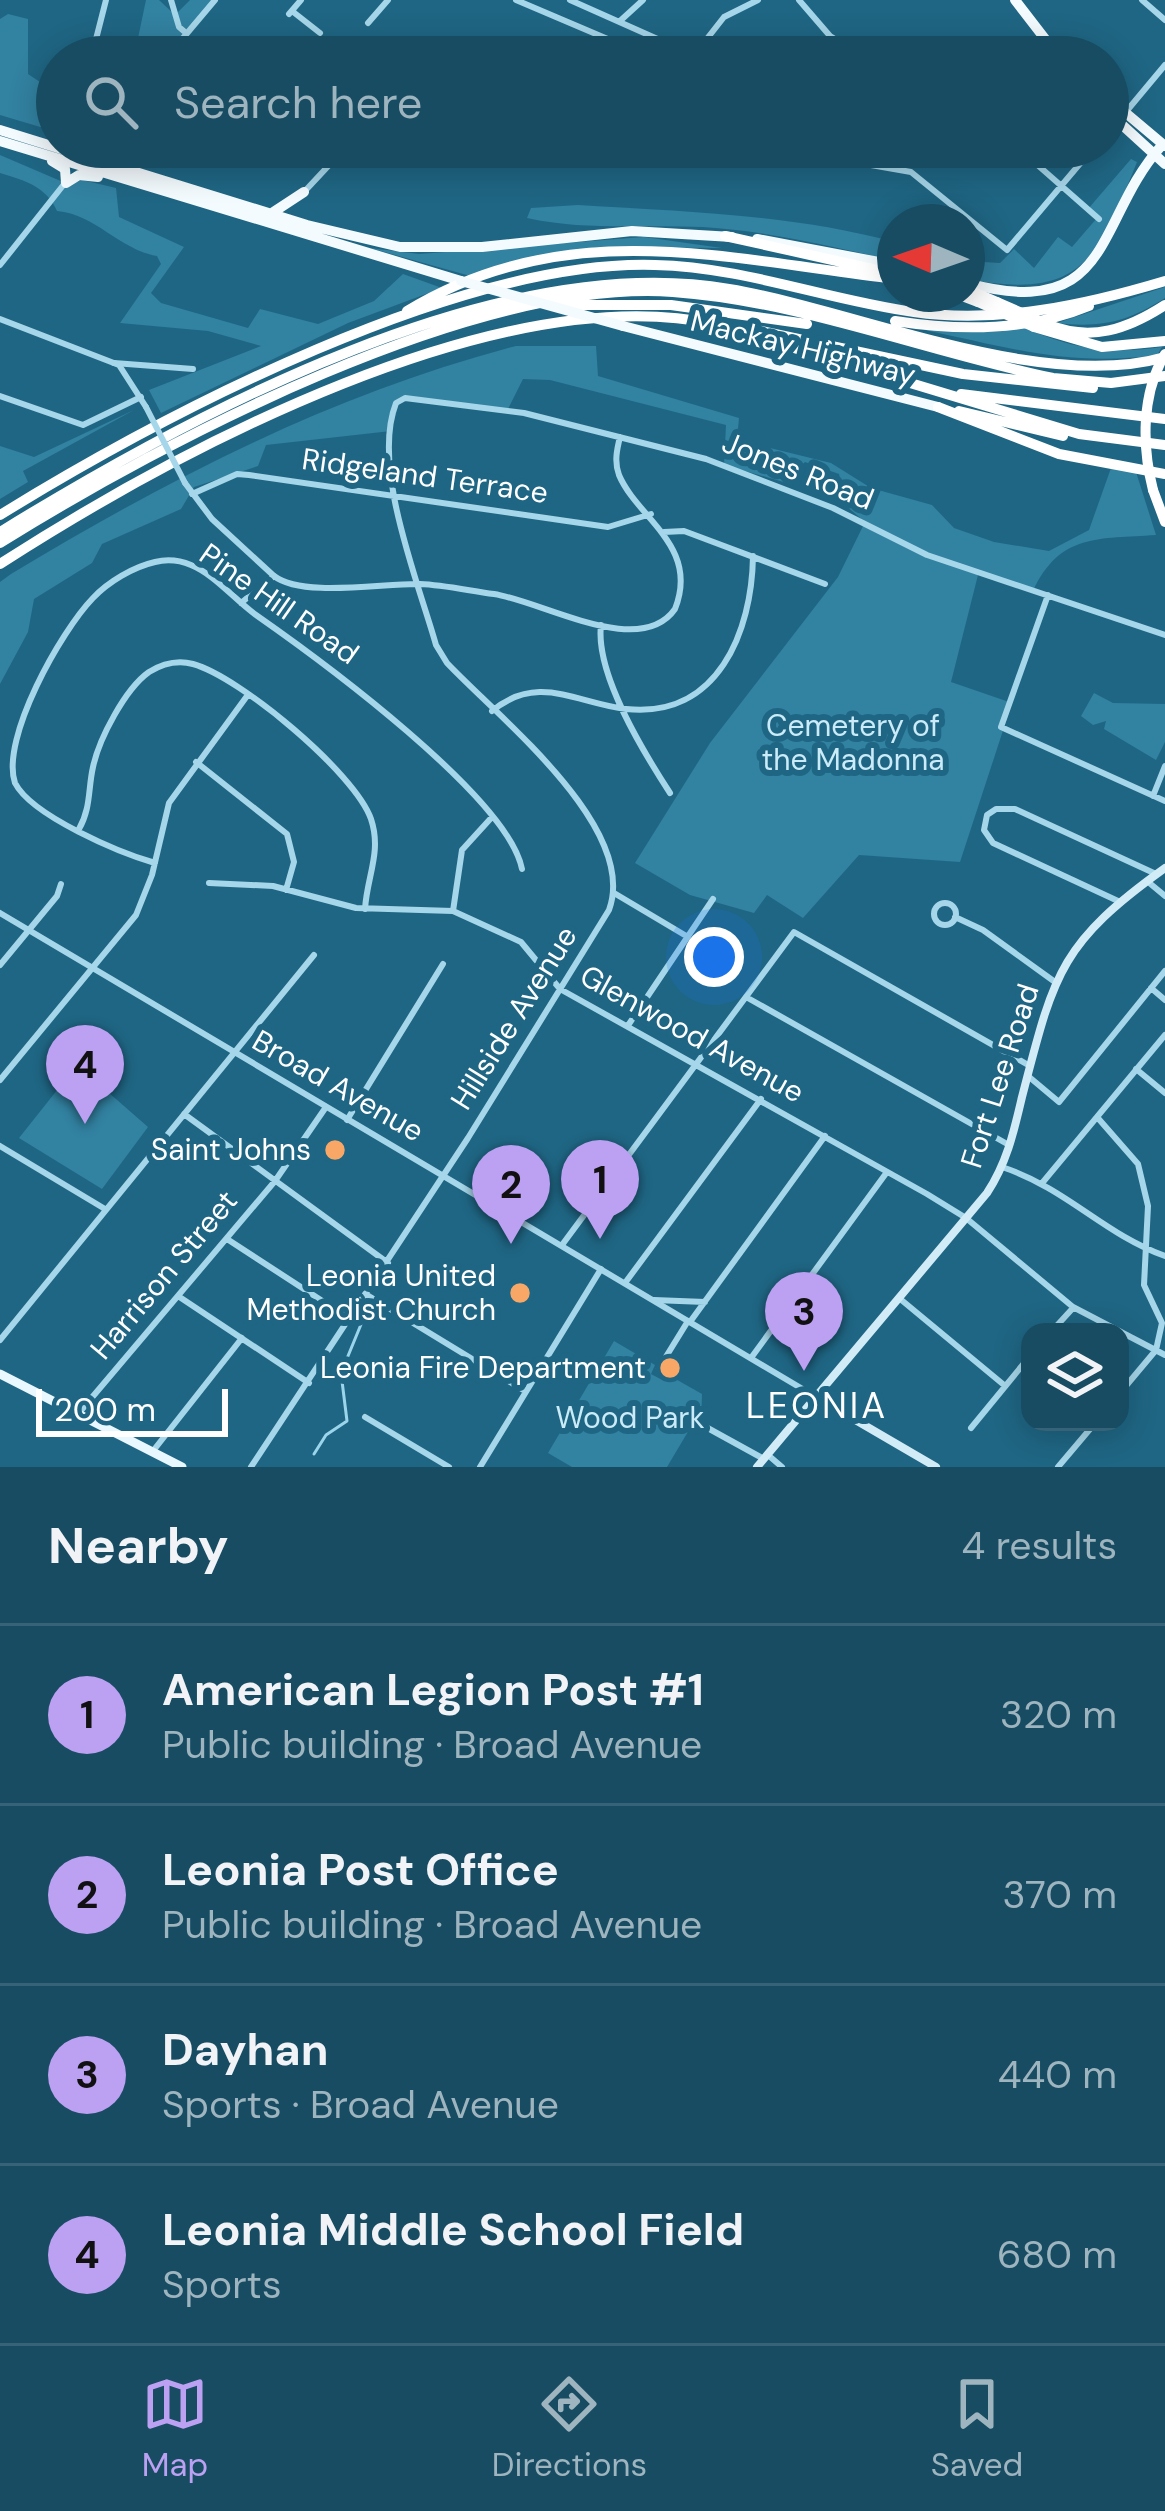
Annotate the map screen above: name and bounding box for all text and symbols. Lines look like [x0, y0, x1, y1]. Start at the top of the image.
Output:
search box [36, 36, 1129, 168]
icon: search [78, 69, 144, 135]
text: Search here [174, 73, 422, 132]
north arrow [877, 204, 985, 312]
street label: Mackay Highway [686, 301, 920, 394]
street label: Jones Road [717, 422, 880, 519]
street label: Ridgeland Terrace [300, 439, 551, 512]
street label: Pine Hill Road [192, 534, 367, 673]
park label: Cemetery of the Madonna [762, 706, 944, 779]
street label: Hillside Avenue [442, 919, 586, 1117]
your location [684, 927, 744, 987]
street label: Glenwood Avenue [573, 956, 811, 1111]
street label: Fort Lee Road [951, 979, 1048, 1173]
street label: Broad Avenue [246, 1021, 431, 1150]
pin: 4 [46, 1025, 124, 1124]
place label: Saint Johns [151, 1130, 311, 1169]
marker: Saint Johns [322, 1137, 348, 1163]
pin: 1 [561, 1140, 639, 1239]
pin: 2 [472, 1145, 550, 1244]
street label: Harrison Street [81, 1182, 246, 1367]
place label: Leonia United Methodist Church [246, 1256, 496, 1329]
pin: 3 [765, 1272, 843, 1371]
marker: Leonia United Methodist Church [507, 1280, 533, 1306]
map controls [1021, 1323, 1129, 1431]
button: layers [1021, 1323, 1129, 1431]
place label: Leonia Fire Department [320, 1348, 646, 1387]
marker: Leonia Fire Department [657, 1355, 683, 1381]
district label: LEONIA [746, 1382, 888, 1429]
scale bar [36, 1383, 228, 1436]
text: 200 m [54, 1388, 156, 1431]
park label: Wood Park [555, 1398, 705, 1437]
text: Nearby [48, 1512, 229, 1579]
text: 4 results [962, 1520, 1117, 1571]
text: American Legion Post #1 [162, 1660, 704, 1719]
text: 1 [80, 1689, 94, 1740]
text: 320 m [1000, 1689, 1117, 1740]
text: Public building · Broad Avenue [162, 1719, 702, 1770]
text: Leonia Post Office [162, 1840, 559, 1899]
text: 2 [76, 1869, 98, 1920]
text: 370 m [1003, 1869, 1117, 1920]
text: Public building · Broad Avenue [162, 1899, 702, 1950]
text: Dayhan [162, 2020, 329, 2079]
text: 3 [75, 2049, 99, 2100]
text: 440 m [998, 2049, 1117, 2100]
text: Sports · Broad Avenue [162, 2079, 559, 2130]
text: Leonia Middle School Field [162, 2200, 744, 2259]
text: 4 [74, 2229, 100, 2280]
text: 680 m [997, 2229, 1117, 2280]
text: Sports [162, 2259, 281, 2310]
tab: Map [142, 2371, 208, 2486]
tab: Directions [492, 2371, 647, 2486]
tab: Saved [931, 2371, 1023, 2486]

